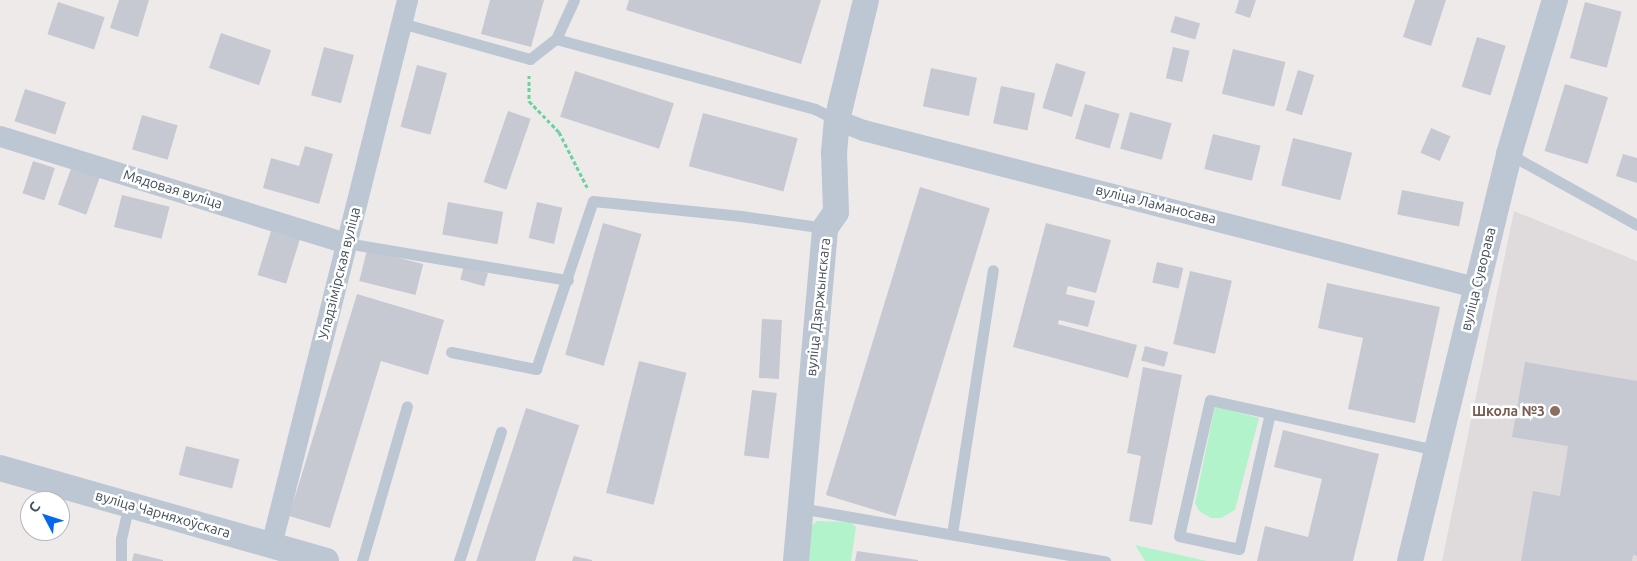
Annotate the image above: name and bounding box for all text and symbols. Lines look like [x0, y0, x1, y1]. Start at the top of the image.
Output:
street label: Мядовая вуліца [121, 166, 225, 212]
street label: вуліца Ламаносава [1094, 181, 1218, 227]
street label: Уладзімірская вуліца [314, 205, 364, 341]
street label: вуліца Суворава [1457, 226, 1499, 332]
street label: вуліца Дзяржынскага [802, 237, 834, 377]
place label: Школа №3 [1472, 403, 1545, 419]
marker: Школа №3 [1549, 405, 1561, 417]
street label: вуліца Чарняхоўскага [94, 487, 232, 541]
north arrow [20, 491, 70, 541]
text: С [25, 498, 43, 516]

